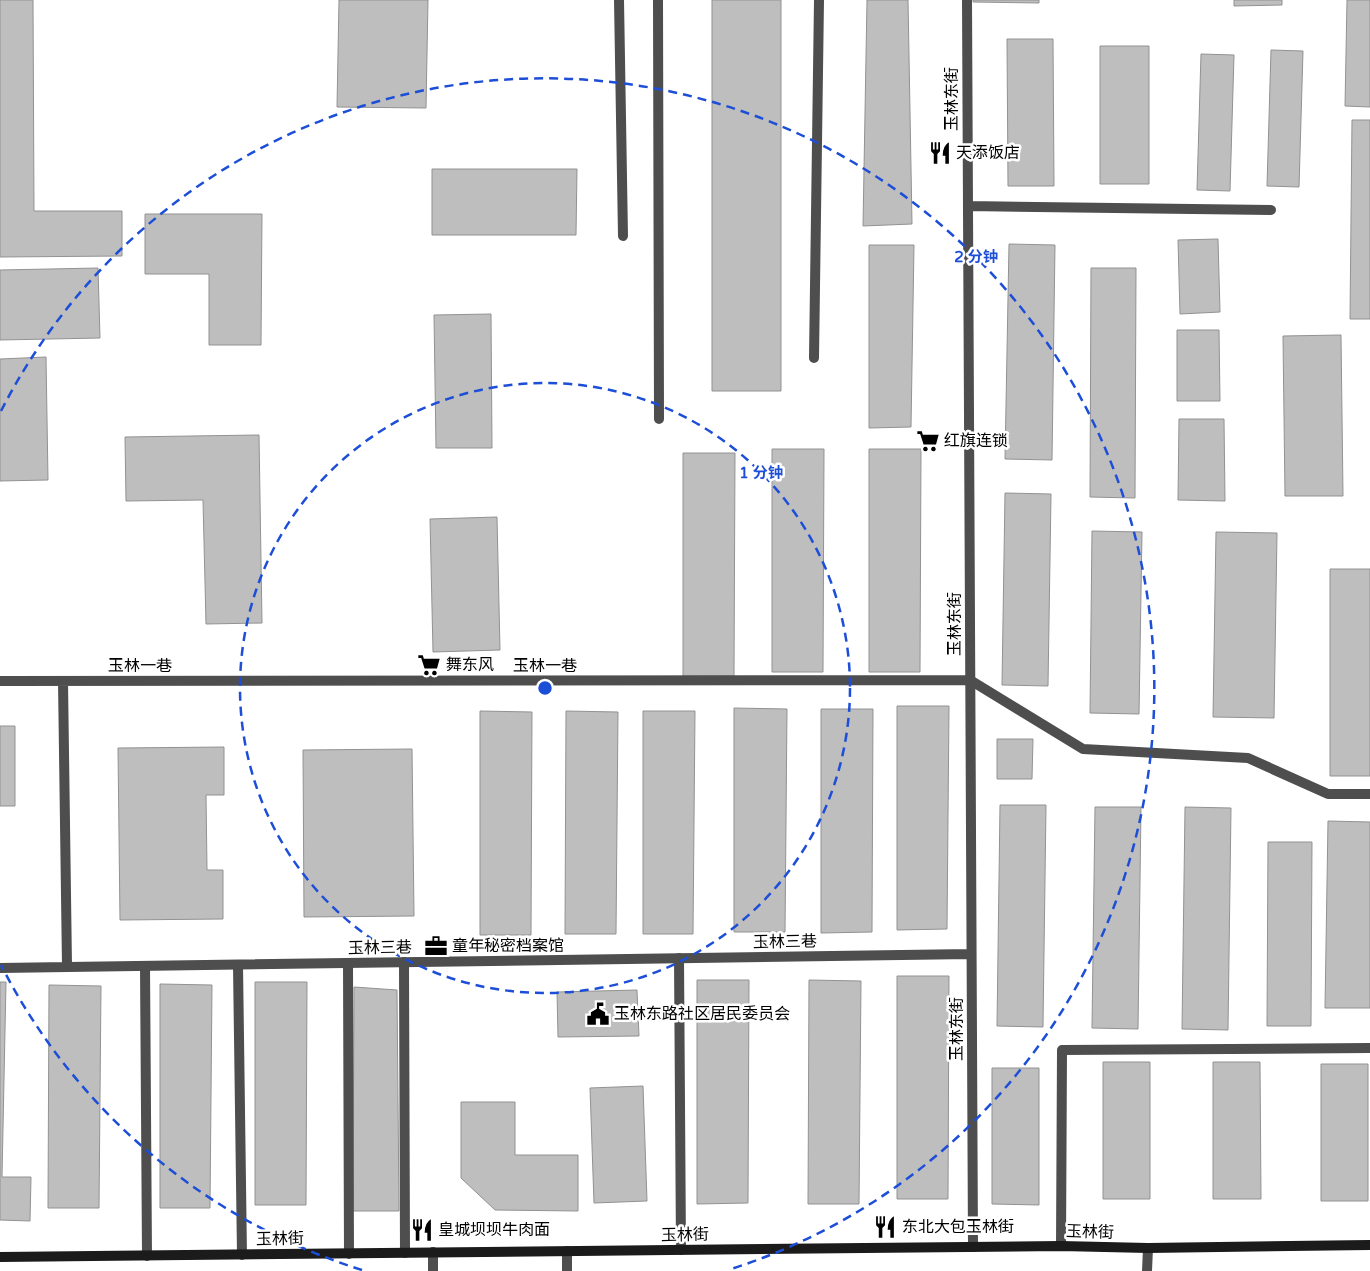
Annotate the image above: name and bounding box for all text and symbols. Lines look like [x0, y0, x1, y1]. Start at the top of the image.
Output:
street label: 玉林东街 [942, 67, 962, 131]
restaurant icon: 天添饭店 [927, 140, 953, 166]
place label: 天添饭店 [956, 143, 1020, 163]
text: 2 分钟 [954, 248, 998, 266]
supermarket icon: 红旗连锁 [915, 428, 941, 454]
place label: 红旗连锁 [944, 431, 1008, 451]
text: 1 分钟 [739, 464, 783, 482]
street label: 玉林东街 [945, 592, 965, 656]
supermarket icon: 舞东风 [416, 652, 442, 678]
place label: 舞东风 [446, 655, 494, 675]
street label: 玉林一巷 [108, 656, 172, 676]
street label: 玉林一巷 [513, 656, 577, 676]
centre of rings [536, 679, 554, 697]
street label: 玉林三巷 [753, 931, 817, 953]
office icon: 童年秘密档案馆 [423, 933, 449, 959]
place label: 童年秘密档案馆 [452, 936, 564, 956]
street label: 玉林三巷 [348, 937, 412, 959]
street label: 玉林东街 [947, 997, 967, 1061]
public building icon: 玉林东路社区居民委员会 [585, 1001, 611, 1027]
place label: 玉林东路社区居民委员会 [614, 1004, 790, 1024]
restaurant icon: 东北大包玉林街 [872, 1214, 898, 1240]
restaurant icon: 皇城坝坝牛肉面 [409, 1217, 435, 1243]
place label: 东北大包玉林街 [902, 1217, 1014, 1237]
place label: 皇城坝坝牛肉面 [438, 1220, 550, 1240]
street label: 玉林街 [1066, 1221, 1114, 1243]
street label: 玉林街 [661, 1225, 709, 1245]
street label: 玉林街 [256, 1229, 304, 1249]

